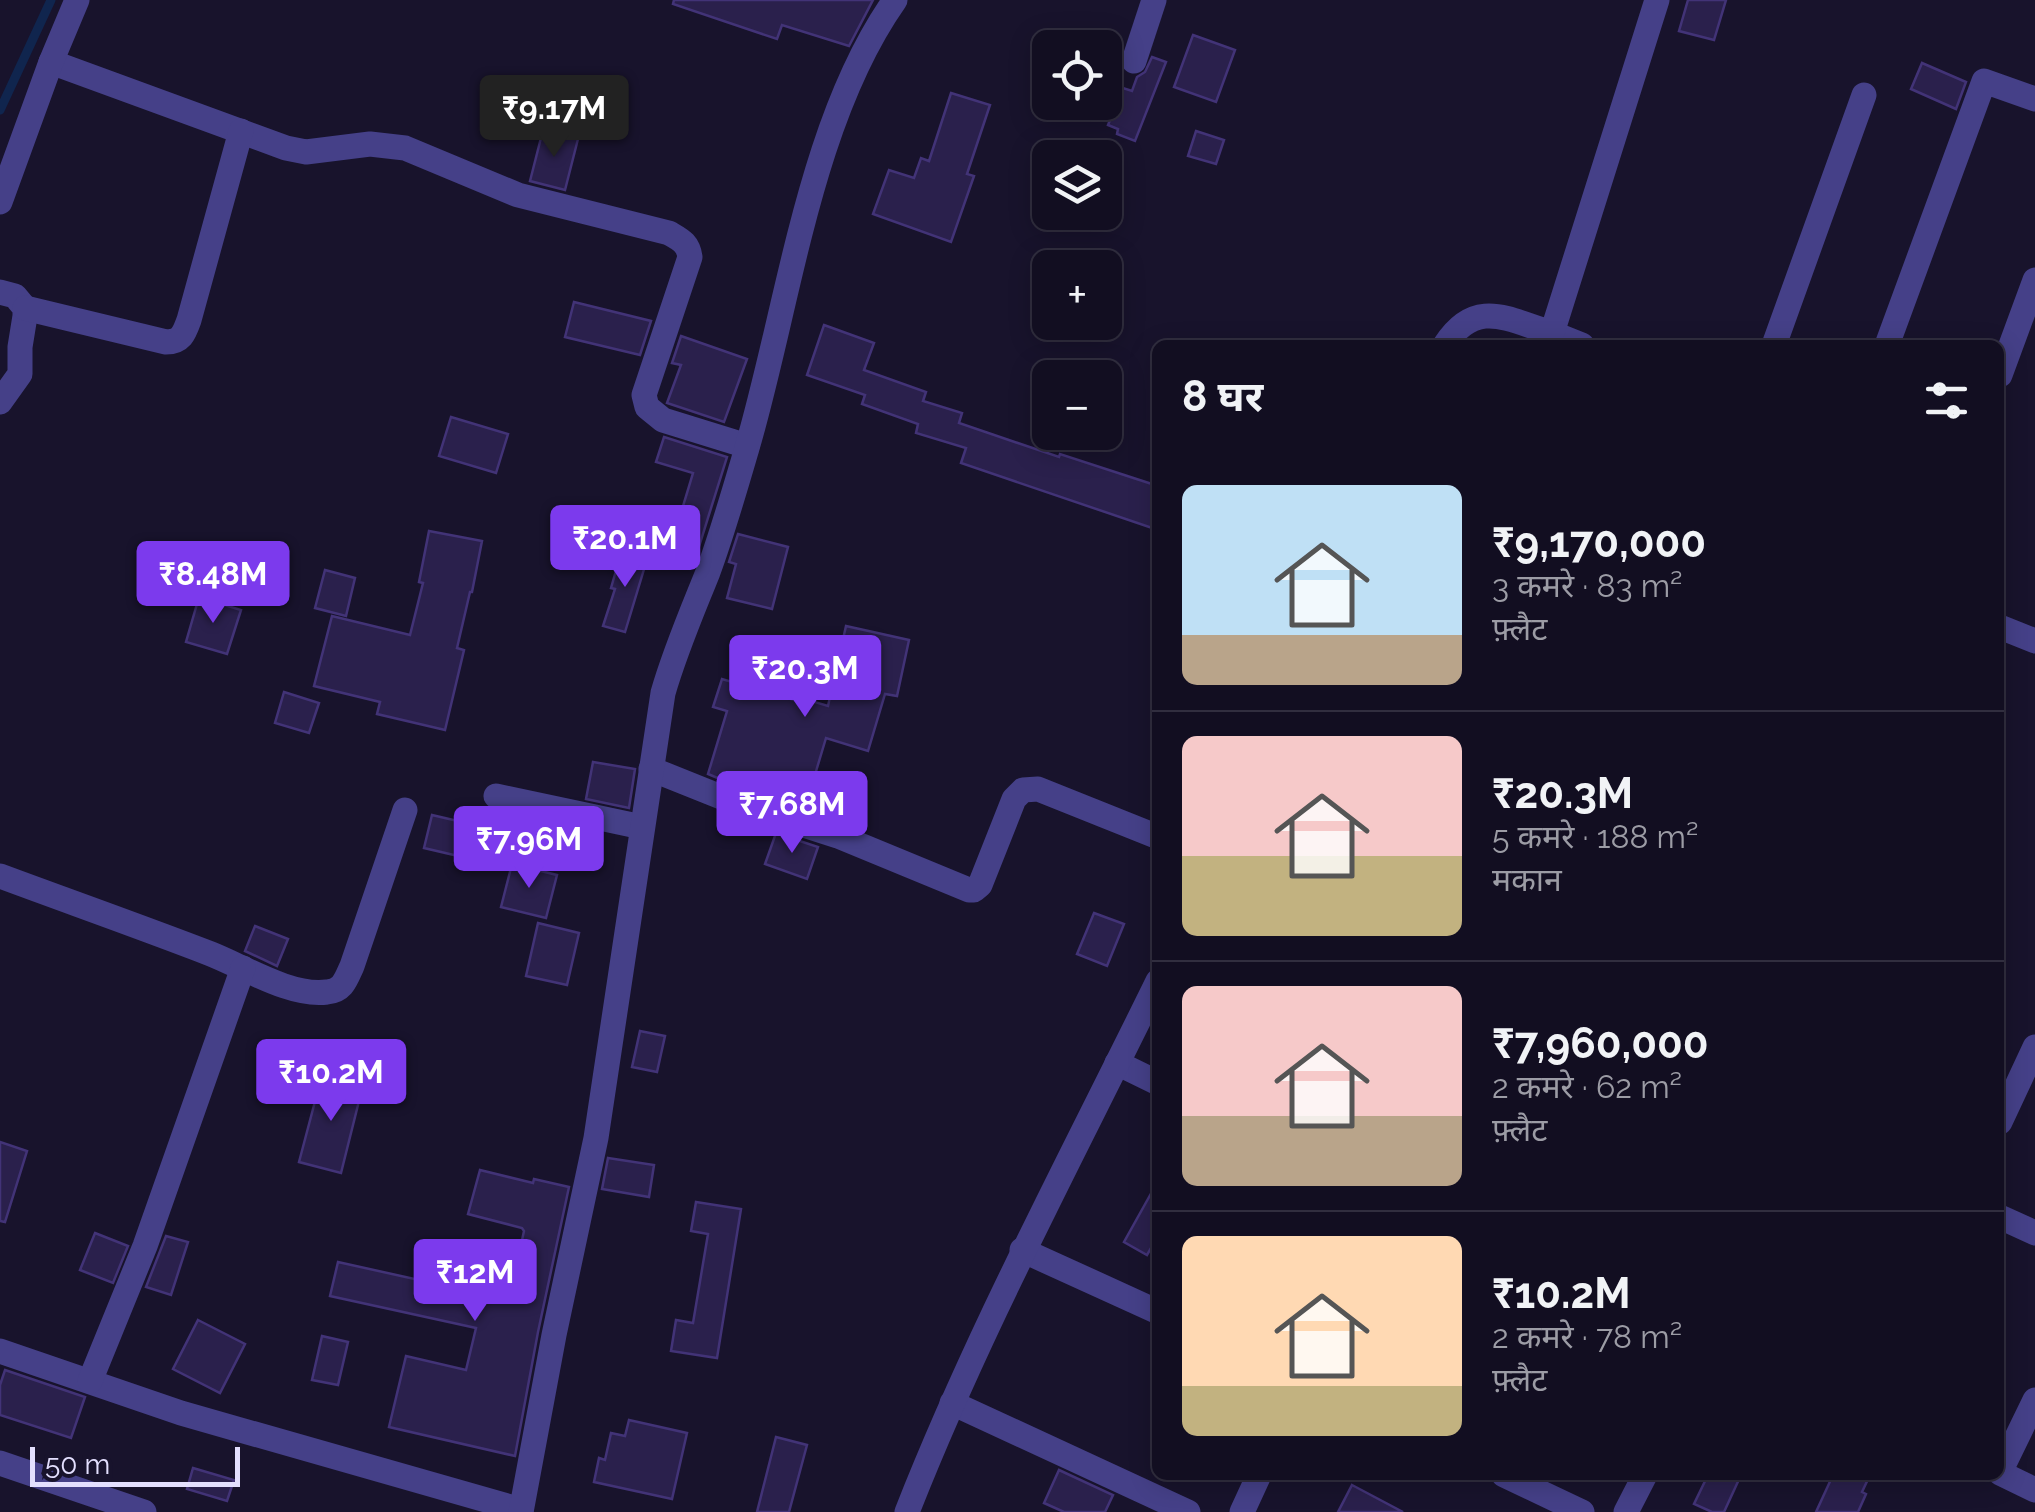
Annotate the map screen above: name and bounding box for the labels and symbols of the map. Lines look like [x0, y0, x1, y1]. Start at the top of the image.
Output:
pin: ₹9.17M [473, 75, 635, 160]
pin: ₹20.1M [544, 505, 706, 590]
pin: ₹8.48M [132, 541, 294, 626]
pin: ₹20.3M [724, 635, 886, 720]
pin: ₹7.68M [711, 771, 873, 856]
pin: ₹7.96M [448, 806, 610, 891]
pin: ₹10.2M [250, 1039, 412, 1124]
pin: ₹12M [416, 1239, 534, 1324]
scale bar [30, 1442, 240, 1486]

